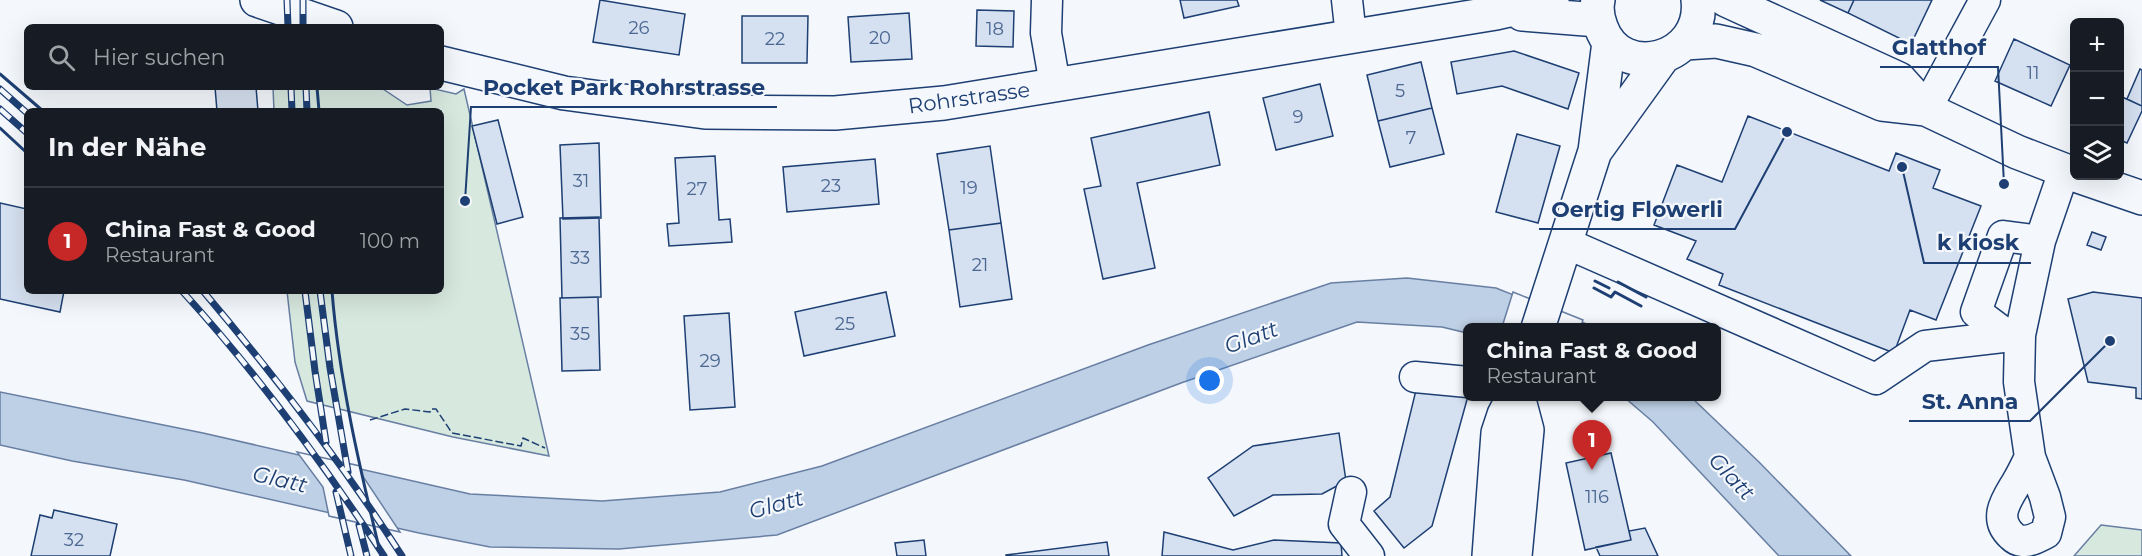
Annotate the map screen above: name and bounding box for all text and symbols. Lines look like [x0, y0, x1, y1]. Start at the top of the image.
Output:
house number: 26 [628, 17, 650, 39]
house number: 18 [986, 18, 1004, 40]
map controls [2070, 18, 2124, 180]
button: + [2070, 18, 2124, 72]
search box [24, 24, 444, 90]
house number: 20 [869, 27, 891, 49]
callout: Glatthof [1880, 27, 1998, 67]
house number: 22 [765, 28, 785, 50]
text: Glatthof [1892, 34, 1988, 61]
icon: search [45, 41, 78, 74]
text: Hier suchen [93, 44, 225, 71]
house number: 11 [2027, 62, 2040, 84]
callout: Pocket Park Rohrstrasse [471, 67, 777, 107]
button: − [2070, 72, 2124, 126]
text: Pocket Park Rohrstrasse [483, 74, 765, 101]
street label: Rohrstrasse [906, 77, 1031, 118]
house number: 5 [1395, 80, 1405, 102]
house number: 9 [1293, 106, 1304, 128]
button: layers [2070, 126, 2124, 180]
house number: 7 [1406, 127, 1416, 149]
text: In der Nähe [48, 131, 206, 163]
house number: 31 [573, 170, 589, 192]
house number: 23 [821, 175, 841, 197]
house number: 19 [960, 177, 978, 199]
house number: 27 [687, 178, 707, 200]
callout: Oertig Flowerli [1539, 189, 1735, 229]
text: Oertig Flowerli [1551, 196, 1723, 223]
text: China Fast & Good [105, 216, 316, 243]
callout: k kiosk [1924, 223, 2031, 263]
text: 1 [64, 229, 71, 253]
text: 100 m [360, 229, 420, 253]
text: k kiosk [1937, 229, 2020, 256]
text: Restaurant [105, 243, 215, 267]
house number: 33 [570, 247, 590, 269]
house number: 21 [972, 254, 988, 276]
house number: 25 [835, 313, 855, 335]
water label: Glatt [1220, 315, 1282, 360]
house number: 35 [570, 323, 590, 345]
popup [1463, 323, 1721, 401]
text: China Fast & Good [1487, 337, 1697, 364]
house number: 29 [699, 350, 721, 372]
text: Restaurant [1487, 364, 1597, 388]
your location [1195, 366, 1224, 395]
callout: St. Anna [1909, 381, 2030, 421]
text: St. Anna [1922, 388, 2018, 415]
pin: 1 [1572, 420, 1612, 470]
water label: Glatt [1703, 447, 1760, 506]
water label: Glatt [250, 460, 310, 499]
water label: Glatt [746, 484, 806, 525]
house number: 116 [1585, 486, 1609, 508]
house number: 32 [64, 529, 84, 551]

